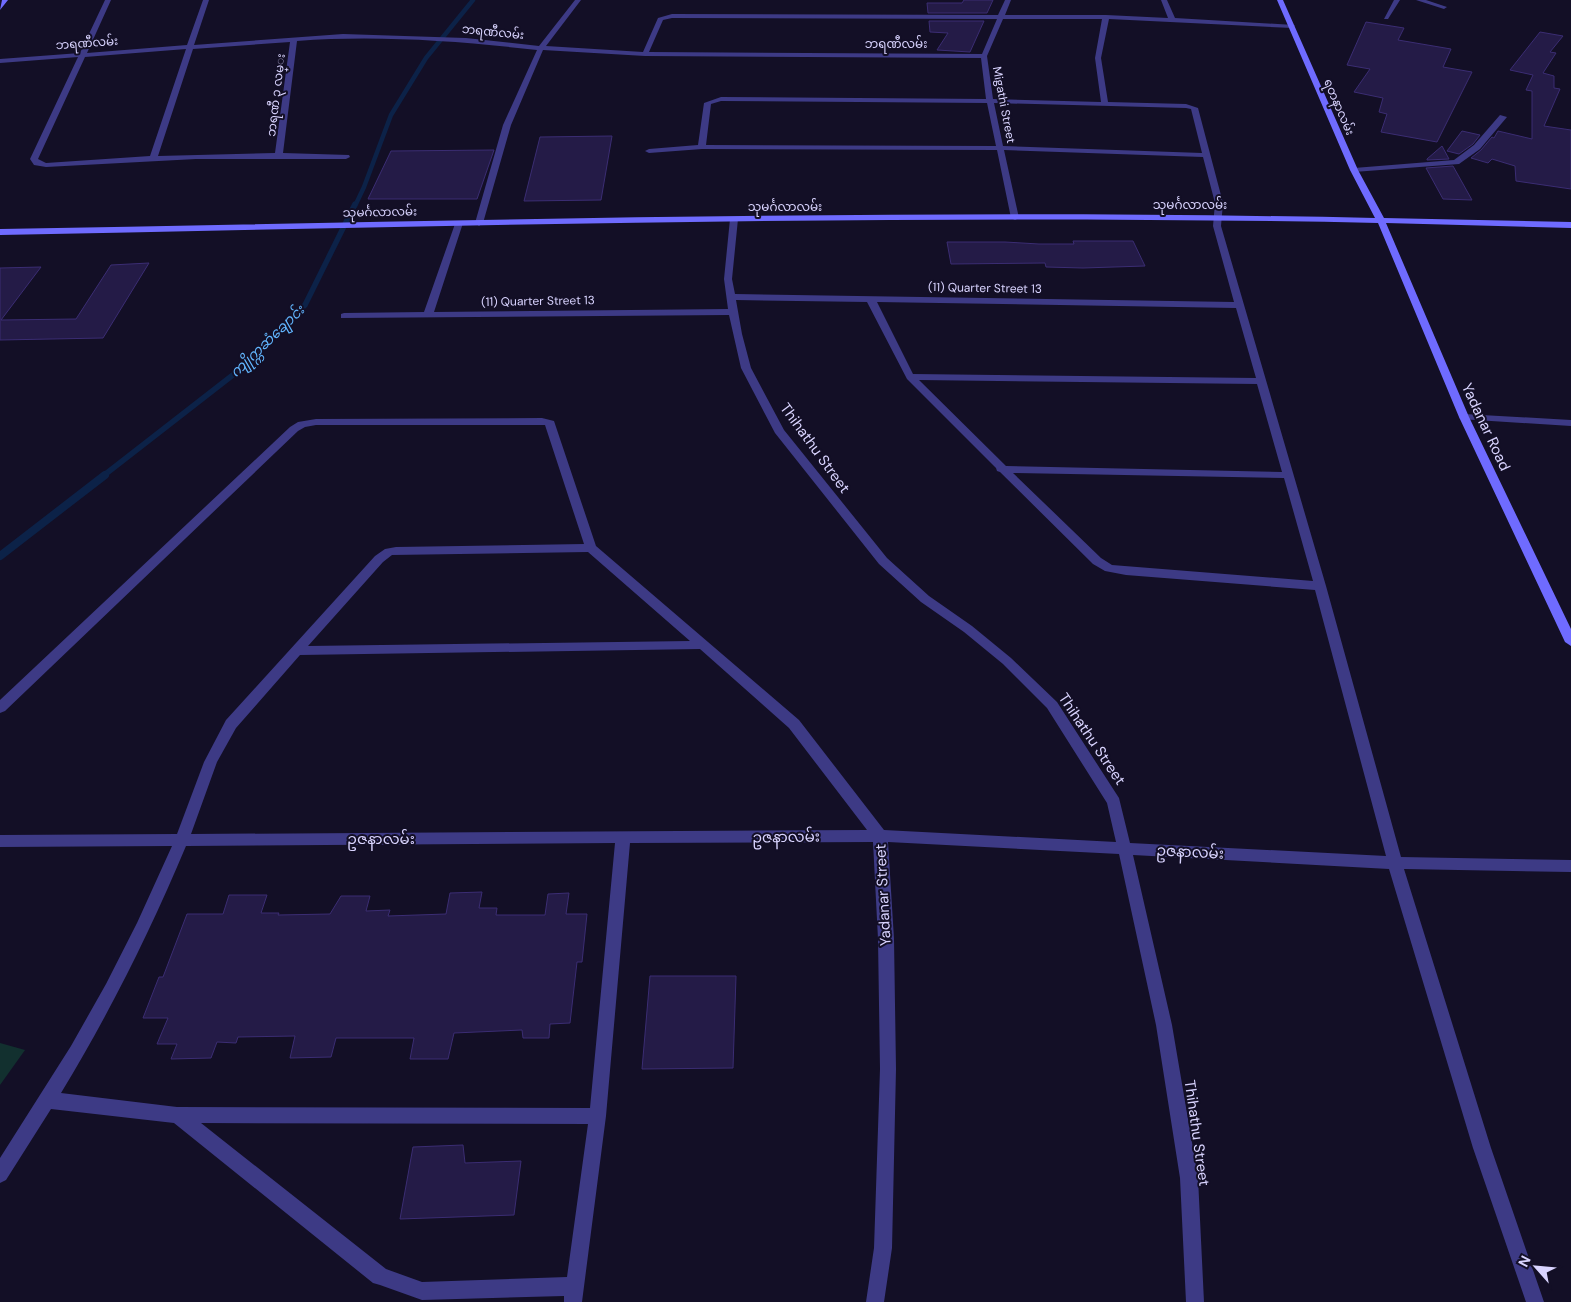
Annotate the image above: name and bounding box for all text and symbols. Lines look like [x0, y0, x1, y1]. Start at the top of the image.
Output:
street label: ဘရဏီလမ်း [461, 20, 525, 45]
street label: ဘရဏီလမ်း [55, 32, 119, 55]
street label: ဘရဏီလမ်း [865, 35, 927, 54]
street label: ဘရဏီ ၃ လမ္း [262, 52, 291, 138]
street label: Migathi Street [989, 65, 1019, 145]
street label: ရတနာလမ်း [1318, 76, 1359, 138]
street label: သုမင်္ဂလာလမ်း [1153, 196, 1227, 215]
street label: သုမင်္ဂလာလမ်း [748, 198, 822, 217]
street label: သုမင်္ဂလာလမ်း [343, 202, 417, 223]
street label: (11) Quarter Street 13 [928, 279, 1042, 297]
street label: (11) Quarter Street 13 [481, 292, 595, 310]
water label: ကျိုက္ကဆံချောင်း [225, 299, 311, 383]
street label: Yadanar Road [1457, 380, 1515, 474]
street label: Thihathu Street [776, 399, 855, 497]
street label: Thihathu Street [1054, 689, 1130, 789]
street label: ဥဇနာလမ်း [752, 826, 820, 850]
street label: ဥဇနာလမ်း [347, 829, 415, 851]
street label: ဥဇနာလမ်း [1156, 840, 1224, 866]
street label: Yadanar Street [870, 843, 896, 947]
street label: Thihathu Street [1180, 1079, 1214, 1187]
north arrow [1511, 1242, 1561, 1292]
text: N [1514, 1252, 1535, 1270]

